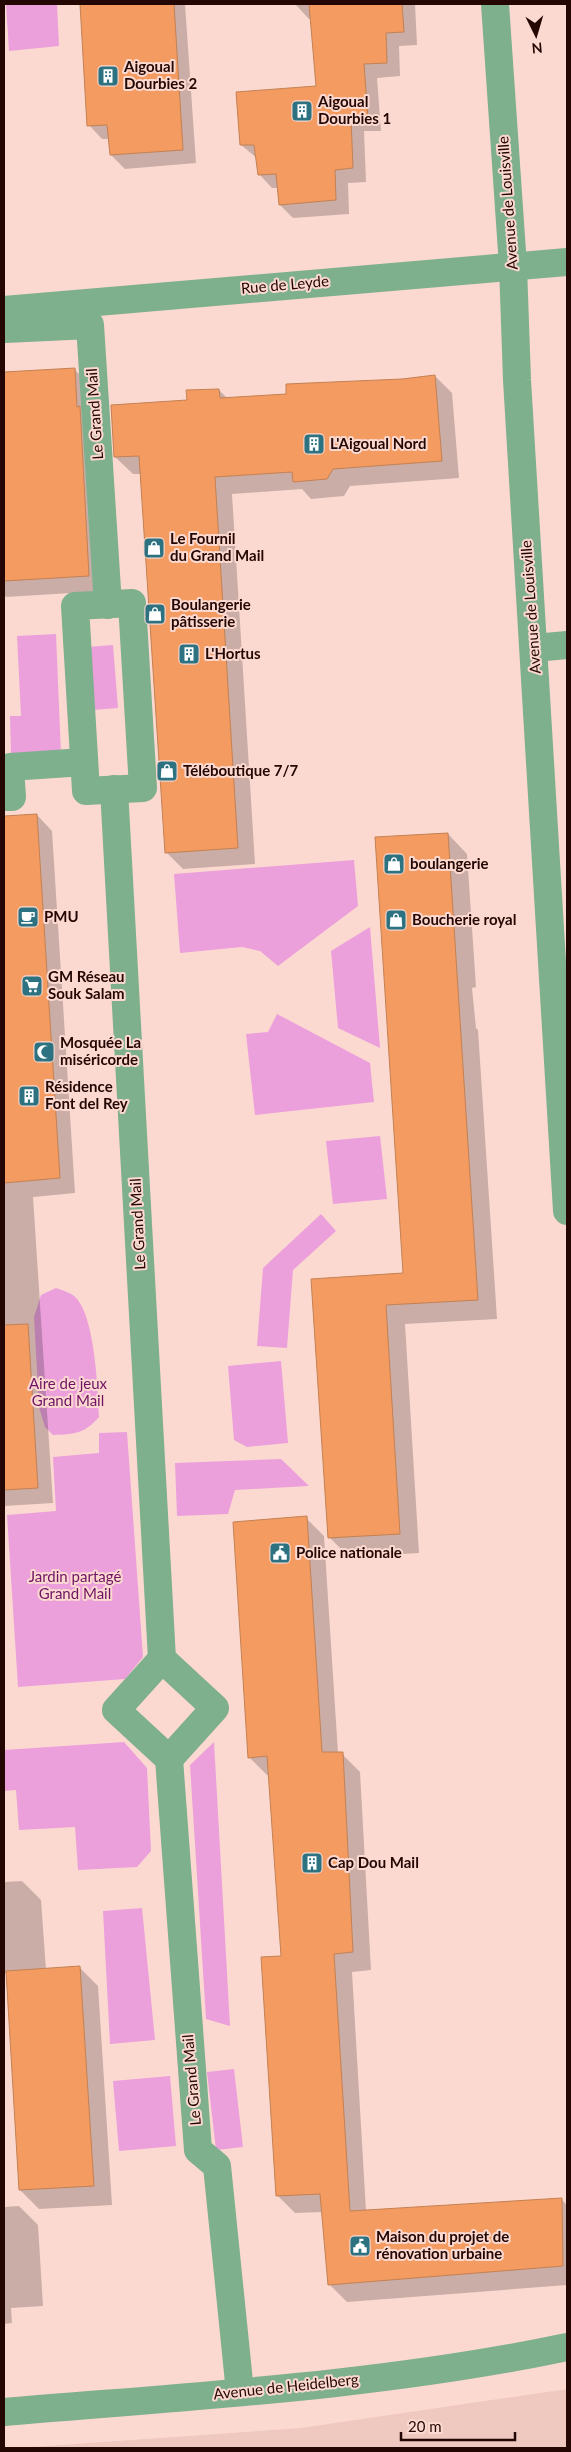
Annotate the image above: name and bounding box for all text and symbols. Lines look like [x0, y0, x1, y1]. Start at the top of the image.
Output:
north arrow [511, 10, 561, 60]
text: N [531, 40, 543, 57]
place label: Aigoual Dourbies 2 [123, 57, 198, 92]
building icon: Aigoual Dourbies 2 [96, 64, 120, 88]
place label: Aigoual Dourbies 1 [317, 92, 391, 127]
building icon: Aigoual Dourbies 1 [290, 99, 314, 123]
street label: Avenue de Louisville [493, 136, 521, 271]
street label: Rue de Leyde [240, 271, 330, 297]
street label: Le Grand Mail [82, 368, 106, 460]
building icon: L'Aigoual Nord [302, 432, 326, 456]
place label: L'Aigoual Nord [330, 434, 426, 452]
place label: Le Fournil du Grand Mail [170, 529, 264, 564]
shop icon: Le Fournil du Grand Mail [142, 536, 166, 560]
street label: Avenue de Louisville [516, 540, 544, 675]
place label: Boulangerie pâtisserie [171, 595, 251, 630]
shop icon: Boulangerie pâtisserie [143, 602, 167, 626]
building icon: L'Hortus [177, 642, 201, 666]
place label: L'Hortus [205, 644, 261, 662]
shop icon: Téléboutique 7/7 [155, 759, 179, 783]
place label: Téléboutique 7/7 [183, 761, 298, 779]
shop icon: boulangerie [382, 852, 406, 876]
place label: boulangerie [410, 854, 489, 872]
cafe icon: PMU [16, 905, 40, 929]
place label: PMU [44, 907, 79, 925]
shop icon: Boucherie royal [384, 908, 408, 932]
place label: Boucherie royal [412, 910, 516, 928]
place label: GM Réseau Souk Salam [48, 967, 125, 1002]
supermarket icon: GM Réseau Souk Salam [20, 974, 44, 998]
place label: Mosquée La miséricorde [60, 1033, 141, 1068]
mosque icon: Mosquée La miséricorde [32, 1040, 56, 1064]
place label: Résidence Font del Rey [45, 1077, 128, 1112]
building icon: Résidence Font del Rey [17, 1084, 41, 1108]
street label: Le Grand Mail [126, 1178, 148, 1270]
park label: Aire de jeux Grand Mail [29, 1374, 108, 1409]
public building icon: Police nationale [268, 1541, 292, 1565]
place label: Police nationale [296, 1543, 402, 1561]
park label: Jardin partagé Grand Mail [29, 1567, 121, 1602]
building icon: Cap Dou Mail [300, 1851, 324, 1875]
place label: Cap Dou Mail [328, 1853, 419, 1871]
street label: Le Grand Mail [178, 2034, 204, 2126]
place label: Maison du projet de rénovation urbaine [376, 2227, 509, 2262]
public building icon: Maison du projet de rénovation urbaine [348, 2234, 372, 2258]
street label: Avenue de Heidelberg [213, 2369, 359, 2403]
scale bar [401, 2410, 515, 2442]
text: 20 m [408, 2417, 442, 2435]

